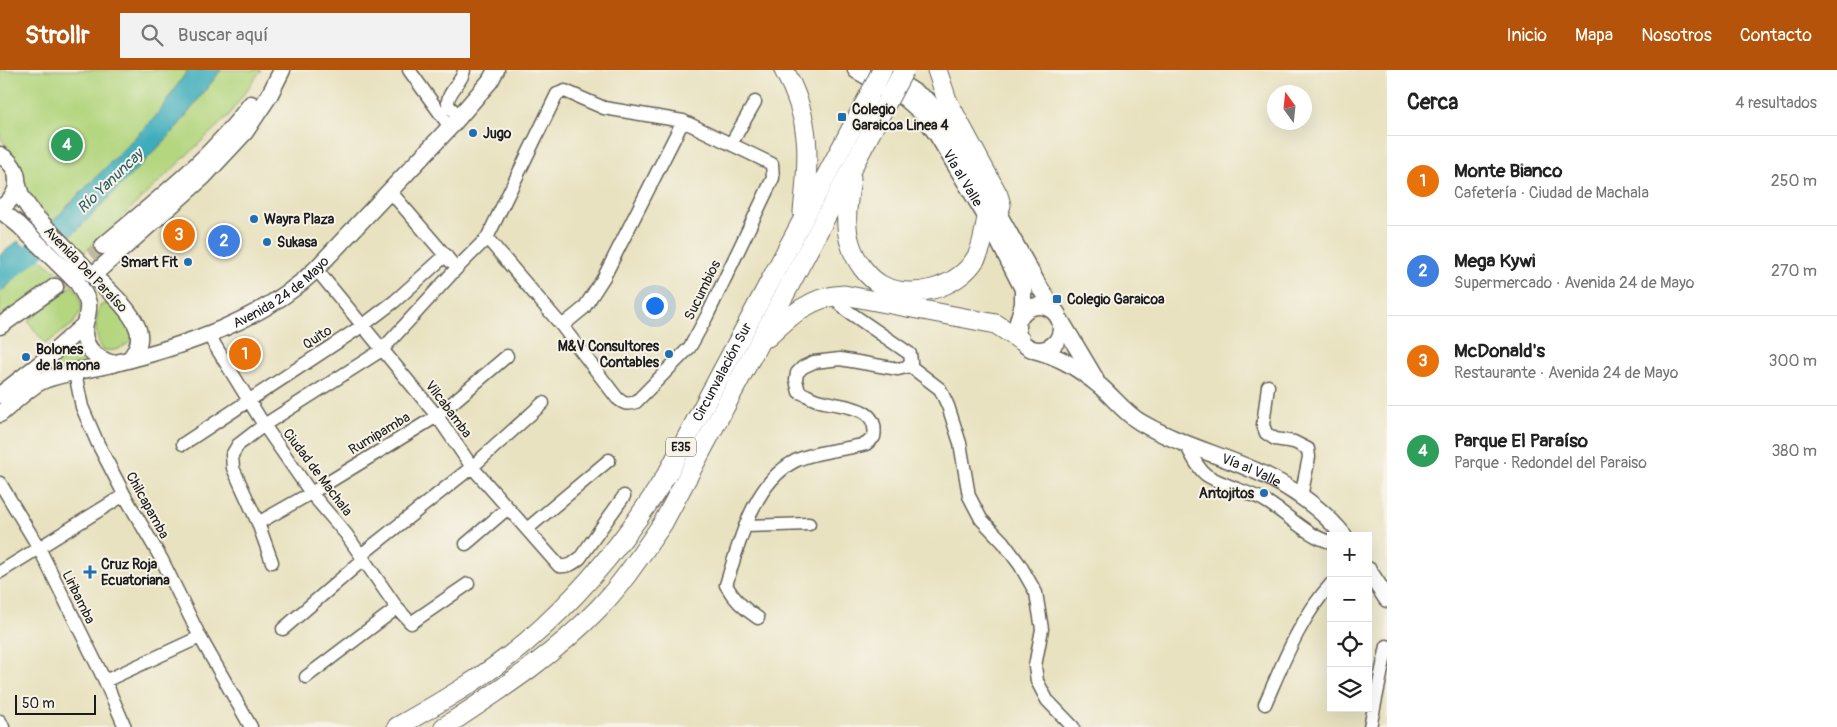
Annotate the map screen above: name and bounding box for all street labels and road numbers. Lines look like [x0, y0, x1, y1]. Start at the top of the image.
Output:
street label: Vía al Valle [939, 147, 986, 210]
street label: Avenida Del Paraíso [40, 223, 131, 316]
street label: Avenida 24 de Mayo [230, 252, 333, 332]
street label: Sucumbios [681, 257, 725, 323]
street label: Circunvalación Sur [689, 320, 756, 424]
street label: Quito [300, 322, 335, 353]
street label: Vilcabamba [422, 377, 476, 441]
street label: Rumipamba [345, 408, 413, 458]
street label: Ciudad de Machala [279, 425, 356, 519]
road number: E35 [666, 438, 696, 457]
street label: Vía al Valle [1219, 450, 1284, 491]
street label: Chilcapamba [122, 469, 173, 542]
street label: Liribamba [58, 568, 99, 627]

